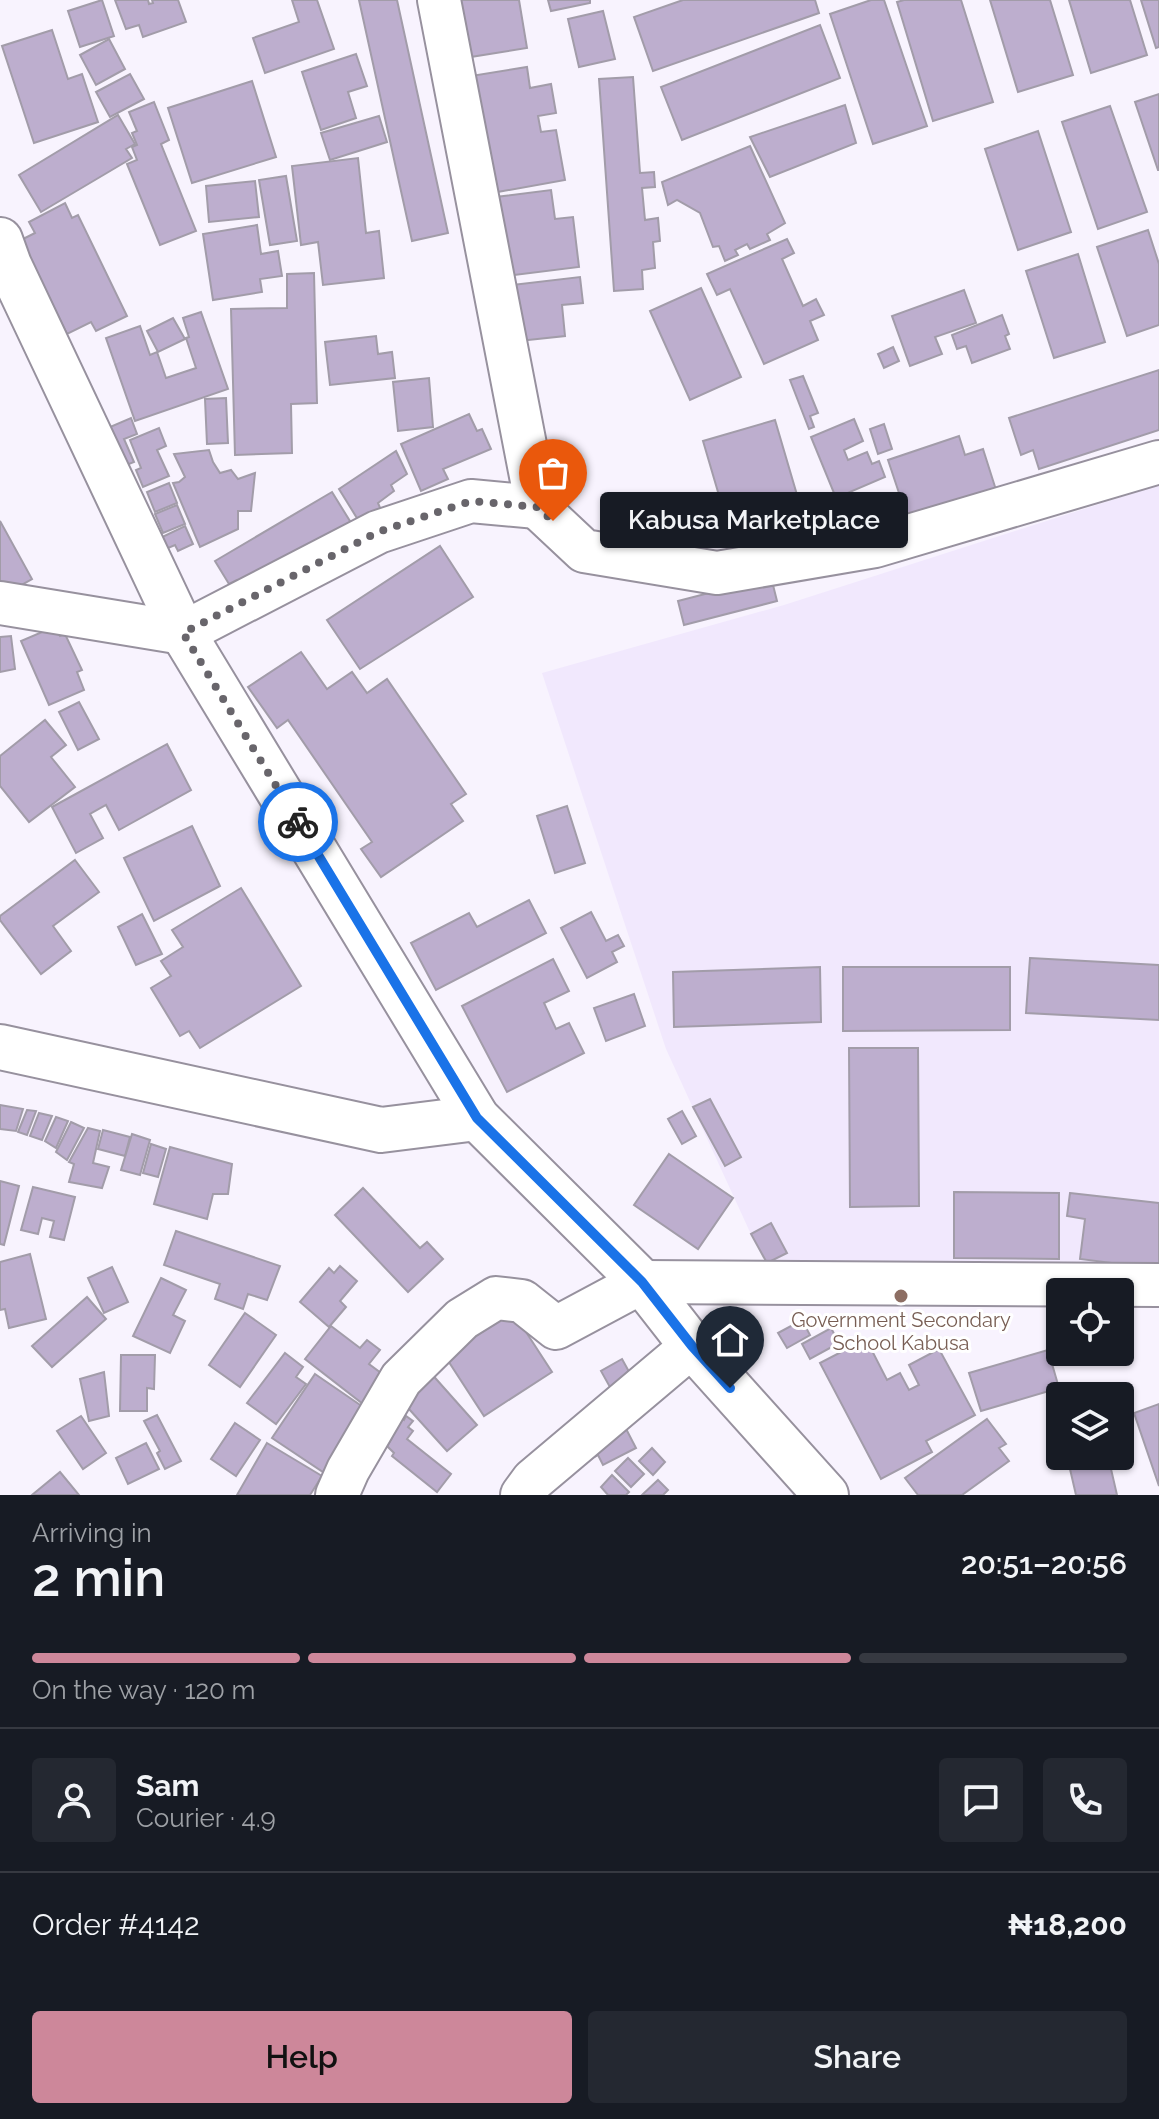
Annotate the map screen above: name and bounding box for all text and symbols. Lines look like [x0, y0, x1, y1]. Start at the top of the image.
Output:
pin [519, 439, 587, 521]
icon: bag [531, 451, 575, 495]
callout: Kabusa Marketplace [601, 493, 909, 549]
text: Kabusa Marketplace [628, 505, 880, 535]
courier [258, 782, 338, 862]
icon: bike [276, 800, 320, 844]
map controls [1046, 1278, 1134, 1470]
button: locate [1046, 1278, 1134, 1366]
marker: Government Secondary School Kabusa [892, 1287, 910, 1305]
pin [696, 1306, 764, 1388]
place label: Government Secondary School Kabusa [791, 1308, 1011, 1355]
icon: home [708, 1318, 752, 1362]
button: layers [1046, 1382, 1134, 1470]
text: Arriving in [32, 1518, 152, 1548]
text: 20:51–20:56 [961, 1546, 1127, 1581]
text: 2 min [32, 1547, 165, 1608]
text: On the way · 120 m [32, 1675, 256, 1705]
button: person [32, 1758, 116, 1842]
button: chat [939, 1758, 1023, 1842]
button: phone [1043, 1758, 1127, 1842]
text: Sam [136, 1768, 199, 1803]
text: Courier · 4.9 [136, 1803, 276, 1833]
text: Order #4142 [32, 1907, 200, 1942]
text: ₦18,200 [1008, 1907, 1127, 1942]
button: Help [32, 2011, 572, 2103]
button: Share [588, 2011, 1127, 2103]

